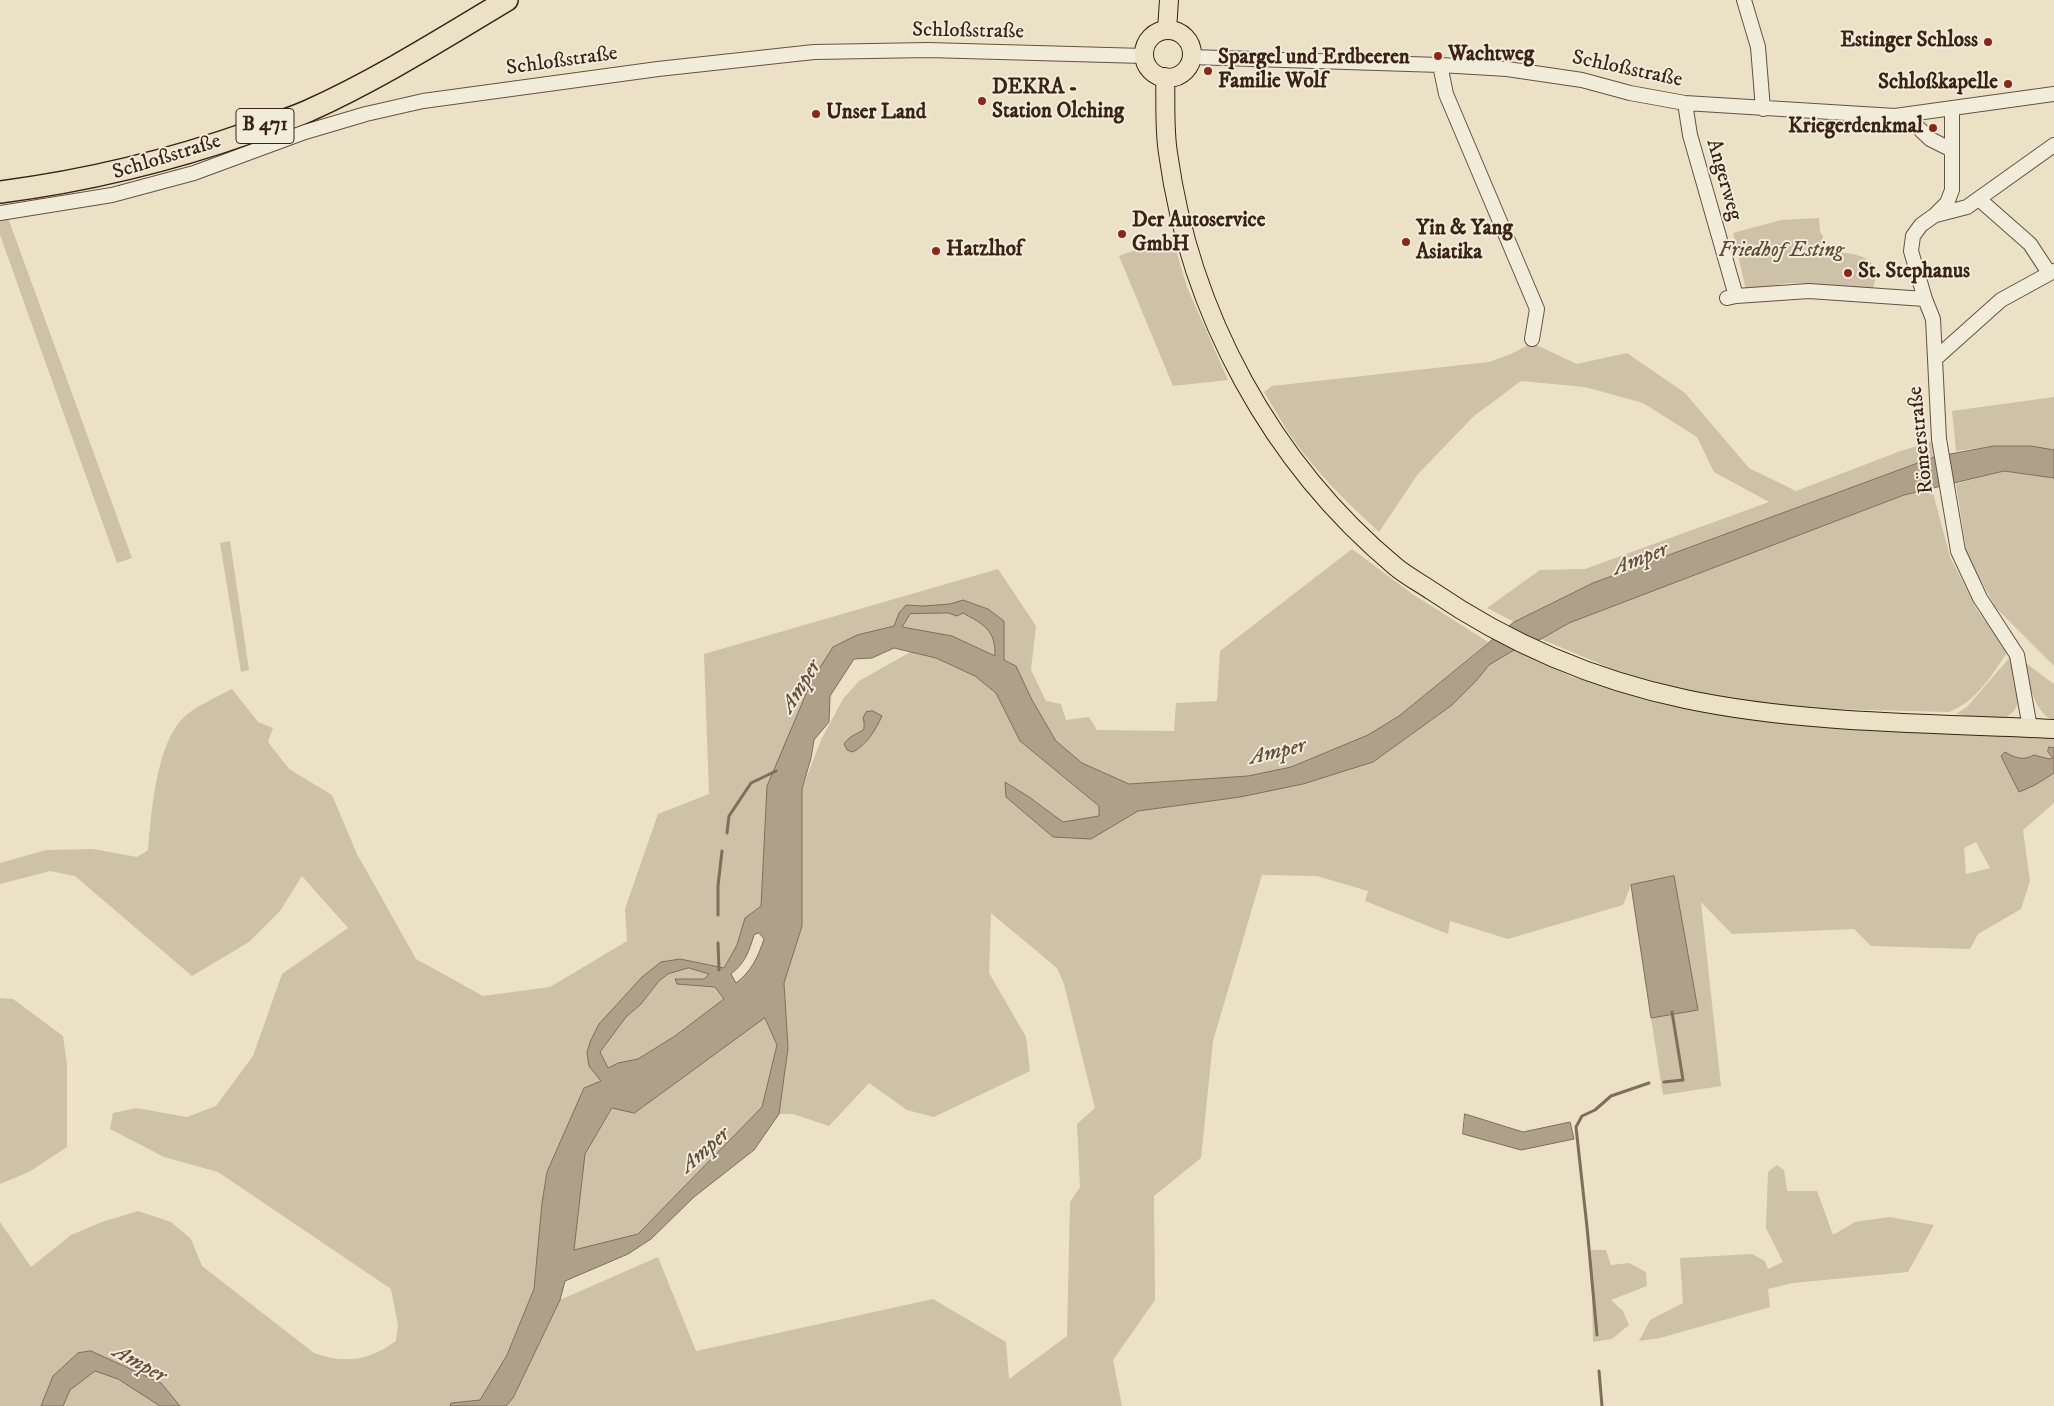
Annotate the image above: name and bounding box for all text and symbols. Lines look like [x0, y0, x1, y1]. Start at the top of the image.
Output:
street label: Schloßstraße [912, 18, 1024, 46]
place label: Estinger Schloss [1840, 29, 1978, 55]
marker: Estinger Schloss [1982, 36, 1994, 48]
street label: Schloßstraße [505, 42, 619, 82]
place label: Wachtweg [1448, 43, 1534, 69]
place label: Spargel und Erdbeeren Familie Wolf [1218, 46, 1410, 96]
street label: Schloßstraße [1570, 46, 1684, 94]
marker: Wachtweg [1432, 50, 1444, 62]
marker: Spargel und Erdbeeren Familie Wolf [1202, 65, 1214, 77]
place label: Schloßkapelle [1878, 71, 1998, 97]
place label: DEKRA - Station Olching [992, 76, 1124, 126]
marker: Schloßkapelle [2002, 78, 2014, 90]
marker: DEKRA - Station Olching [976, 95, 988, 107]
place label: Unser Land [826, 101, 926, 127]
road number: B 471 [236, 108, 294, 144]
marker: Unser Land [810, 108, 822, 120]
place label: Kriegerdenkmal [1788, 115, 1923, 141]
marker: Kriegerdenkmal [1927, 122, 1939, 134]
street label: Schloßstraße [110, 130, 224, 186]
street label: Angerweg [1699, 136, 1747, 224]
place label: Der Autoservice GmbH [1132, 209, 1265, 259]
place label: Yin & Yang Asiatika [1416, 217, 1513, 267]
marker: Der Autoservice GmbH [1116, 228, 1128, 240]
marker: Yin & Yang Asiatika [1400, 236, 1412, 248]
place label: Hatzlhof [946, 238, 1022, 264]
park label: Friedhof Esting [1719, 239, 1843, 265]
marker: Hatzlhof [930, 245, 942, 257]
place label: St. Stephanus [1858, 260, 1970, 286]
marker: St. Stephanus [1842, 267, 1854, 279]
street label: Römerstraße [1904, 385, 1940, 495]
water label: Amper [1610, 537, 1672, 583]
water label: Amper [776, 656, 828, 718]
water label: Amper [1247, 734, 1309, 772]
water label: Amper [676, 1122, 736, 1180]
water label: Amper [108, 1340, 170, 1390]

